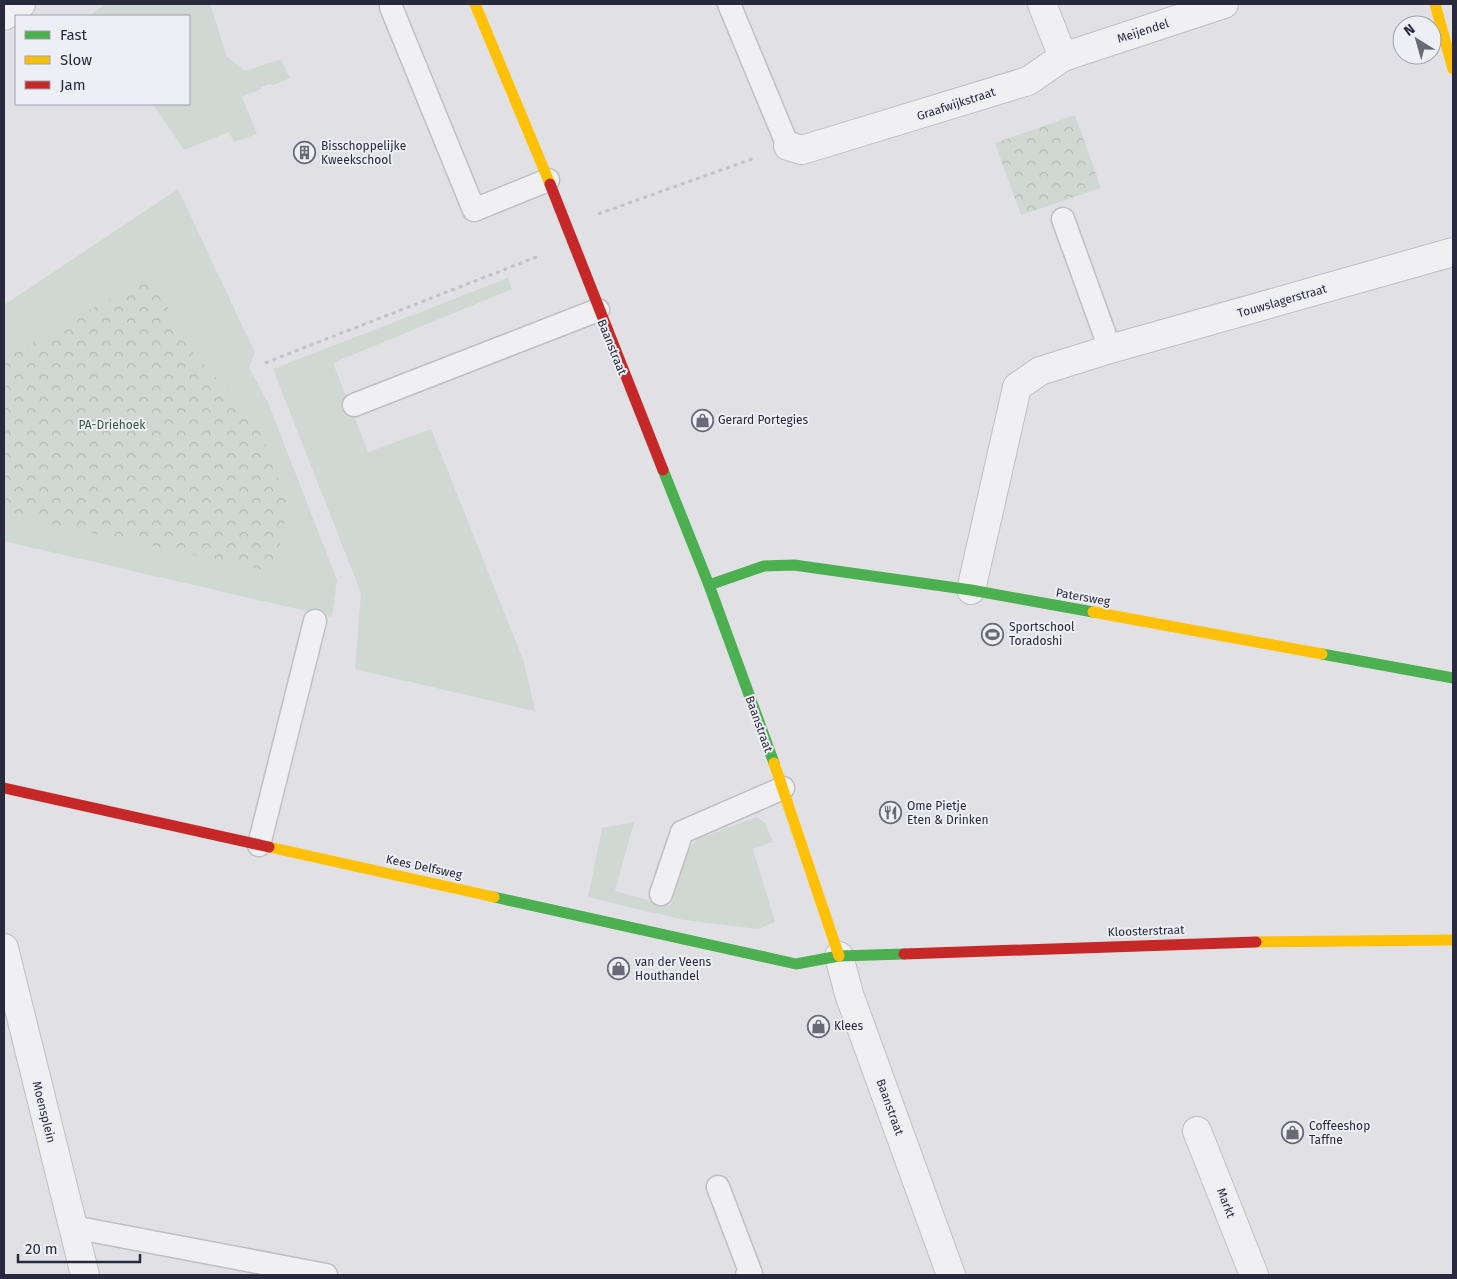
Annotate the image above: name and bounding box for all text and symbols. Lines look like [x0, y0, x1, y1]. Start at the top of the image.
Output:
legend [15, 15, 190, 105]
north arrow [1392, 15, 1442, 65]
street label: Meijendel [1115, 16, 1171, 46]
text: N [1401, 20, 1418, 40]
text: Fast [60, 26, 87, 44]
text: Slow [60, 51, 92, 69]
text: Jam [60, 76, 86, 94]
street label: Graafwijkstraat [915, 85, 998, 123]
place label: Bisschoppelijke Kweekschool [321, 139, 406, 167]
building icon: Bisschoppelijke Kweekschool [293, 141, 317, 165]
street label: Touwslagerstraat [1236, 281, 1329, 320]
street label: Baanstraat [594, 317, 630, 377]
shop icon: Gerard Portegies [690, 408, 714, 432]
place label: Gerard Portegies [718, 413, 809, 427]
park label: PA-Driehoek [79, 418, 146, 432]
street label: Patersweg [1055, 585, 1112, 609]
place label: Sportschool Toradoshi [1009, 620, 1075, 648]
sports icon: Sportschool Toradoshi [981, 622, 1005, 646]
street label: Baanstraat [742, 694, 776, 755]
place label: Ome Pietje Eten & Drinken [907, 799, 988, 827]
restaurant icon: Ome Pietje Eten & Drinken [879, 801, 903, 825]
street label: Kees Delfsweg [385, 852, 464, 882]
street label: Kloosterstraat [1107, 923, 1185, 939]
place label: van der Veens Houthandel [635, 955, 711, 983]
shop icon: van der Veens Houthandel [607, 957, 631, 981]
shop icon: Klees [806, 1014, 830, 1038]
place label: Klees [834, 1019, 864, 1033]
street label: Baanstraat [873, 1077, 907, 1138]
street label: Moensplein [30, 1080, 58, 1144]
place label: Coffeeshop Taffne [1309, 1119, 1370, 1147]
shop icon: Coffeeshop Taffne [1281, 1121, 1305, 1145]
street label: Markt [1214, 1186, 1238, 1221]
scale bar [18, 1232, 140, 1264]
text: 20 m [25, 1240, 58, 1258]

